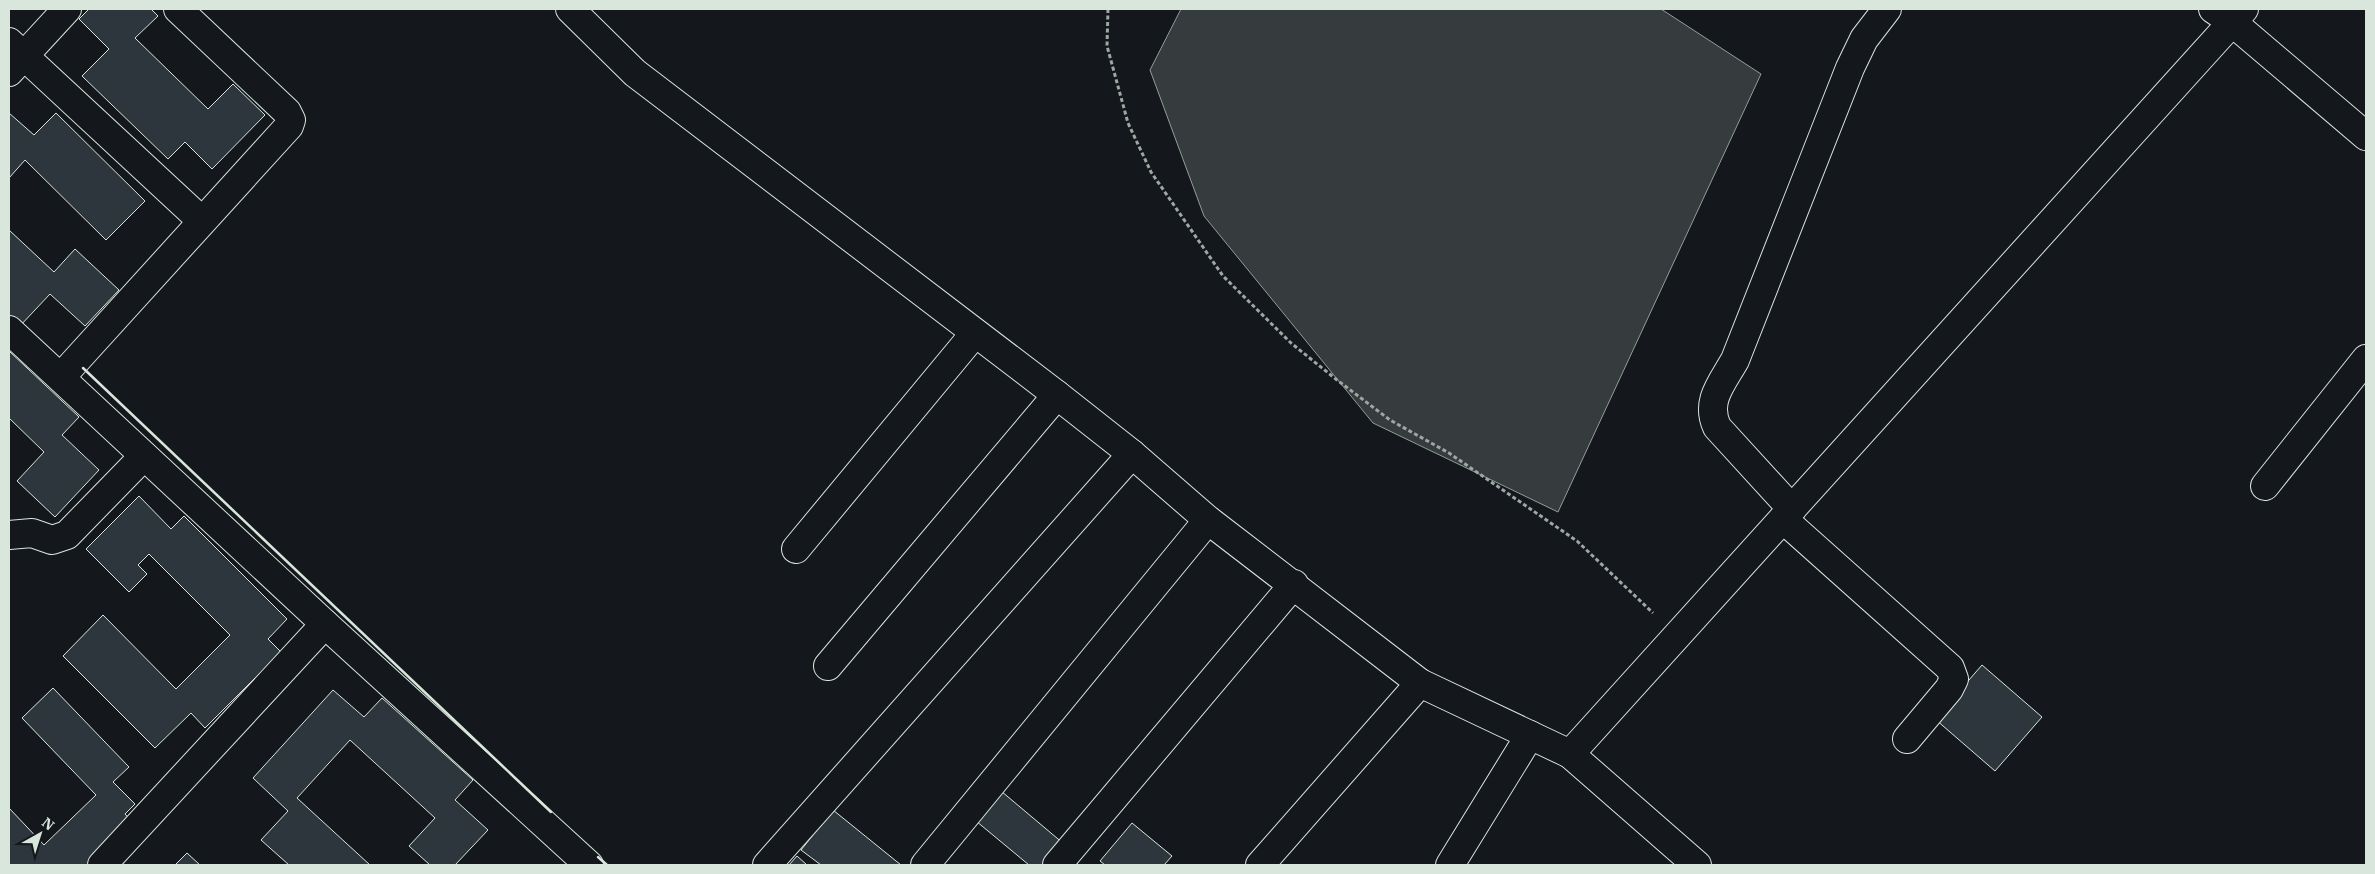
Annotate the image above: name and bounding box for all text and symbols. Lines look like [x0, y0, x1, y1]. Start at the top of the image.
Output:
north arrow [15, 809, 65, 859]
text: N [38, 813, 58, 834]

